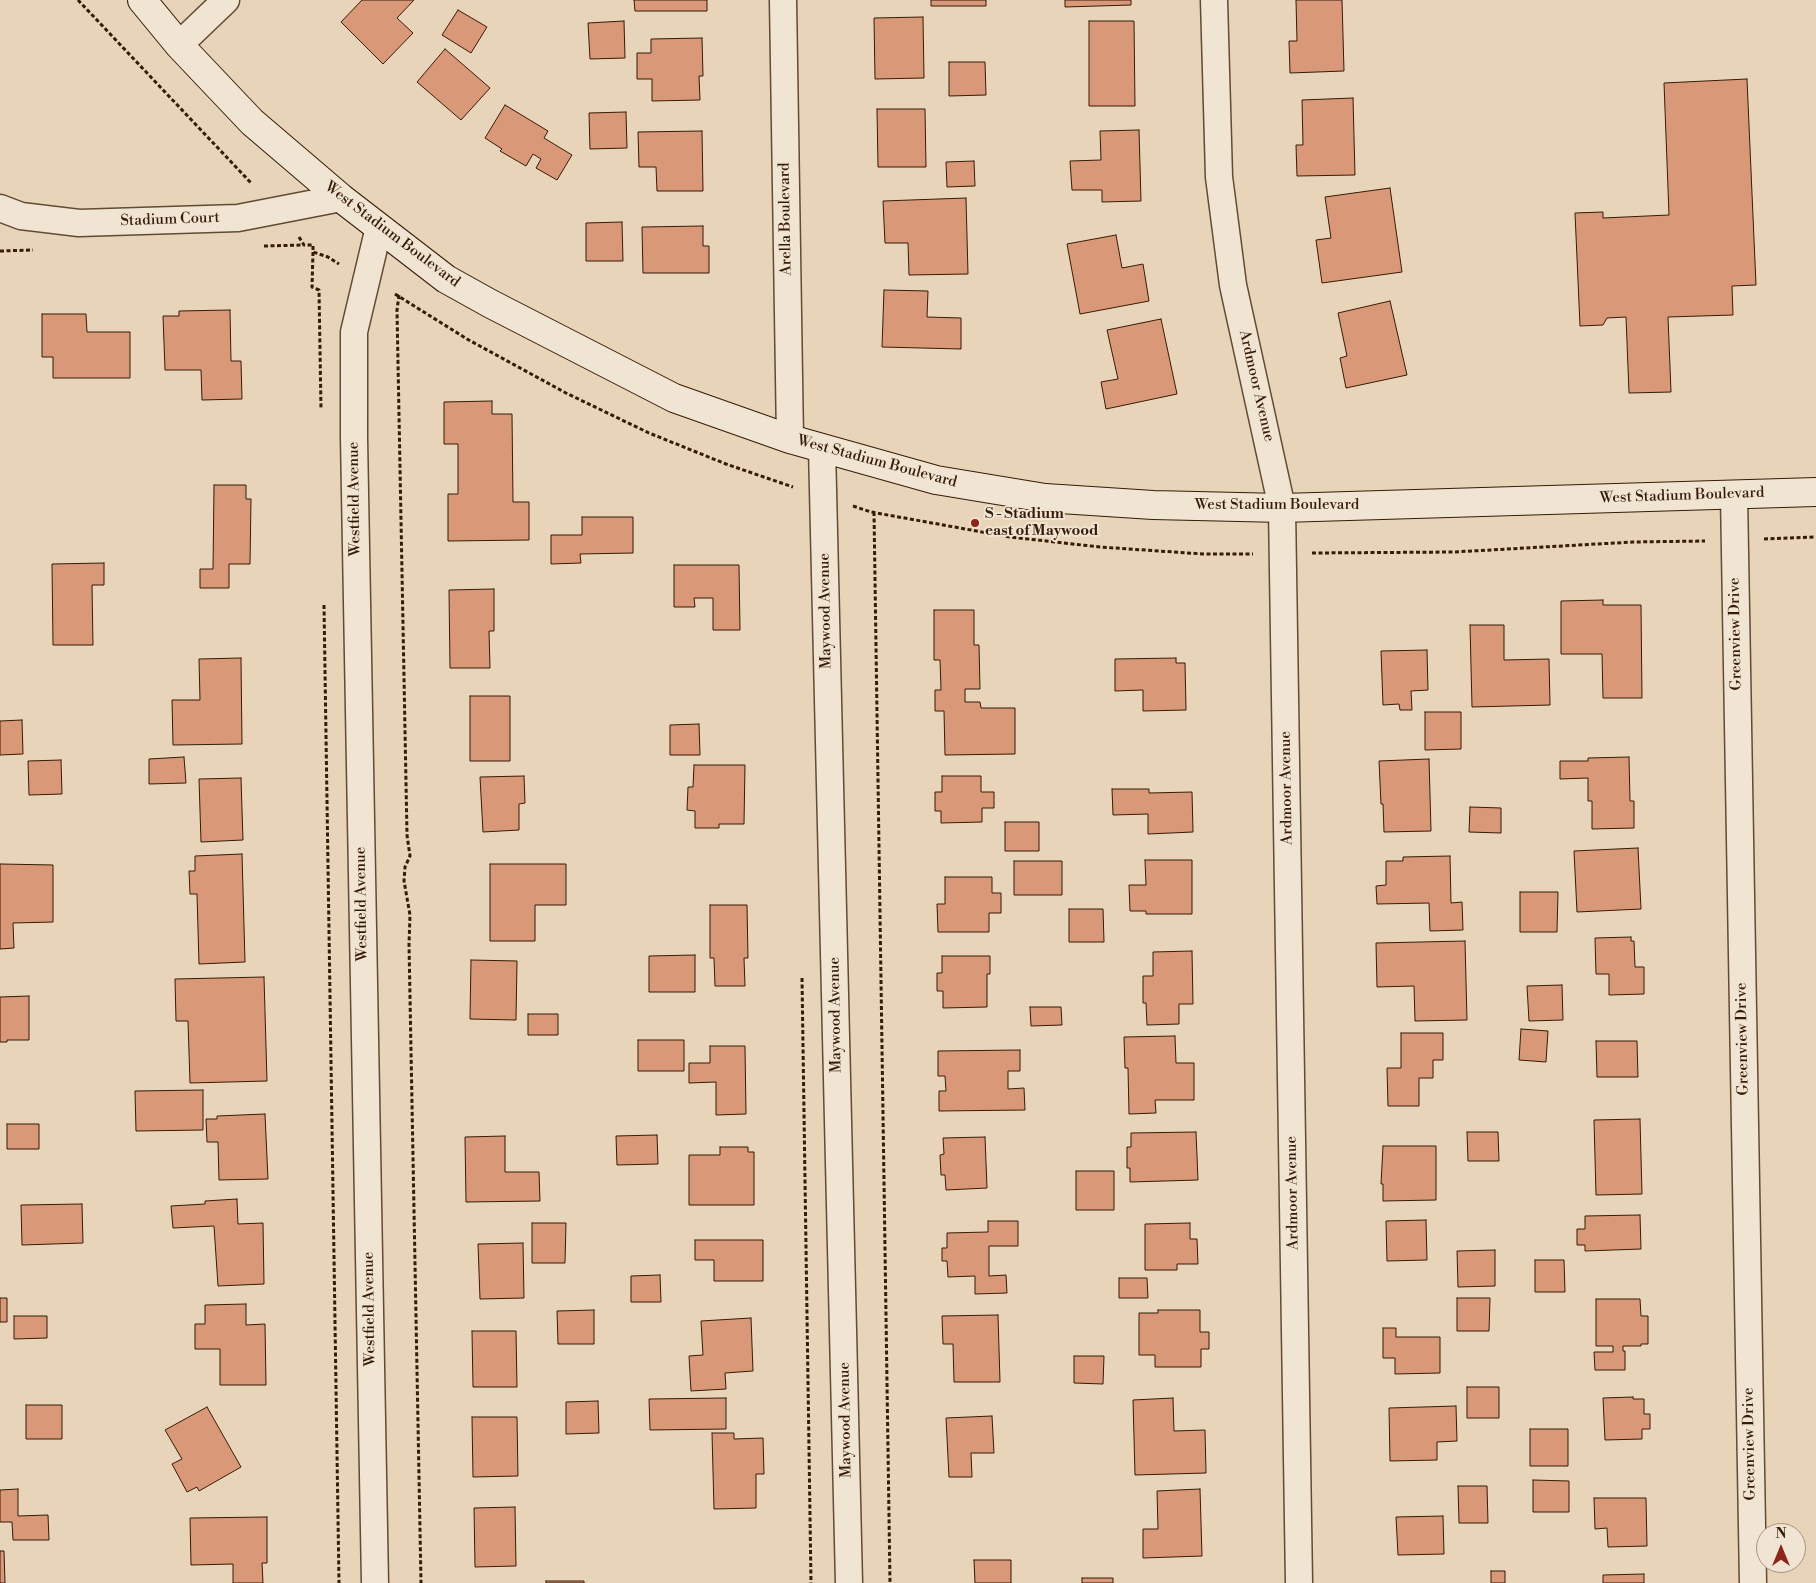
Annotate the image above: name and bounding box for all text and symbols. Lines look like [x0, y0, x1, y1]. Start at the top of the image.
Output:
street label: Arella Boulevard [776, 162, 796, 276]
street label: West Stadium Boulevard [321, 178, 463, 292]
street label: Stadium Court [120, 209, 220, 231]
street label: Ardmoor Avenue [1234, 328, 1278, 444]
street label: West Stadium Boulevard [795, 432, 959, 492]
street label: Westfield Avenue [345, 442, 365, 556]
street label: West Stadium Boulevard [1599, 484, 1765, 508]
street label: West Stadium Boulevard [1195, 496, 1359, 514]
place label: S - Stadium east of Maywood [985, 505, 1099, 540]
marker: S - Stadium east of Maywood [969, 517, 981, 529]
street label: Maywood Avenue [816, 553, 836, 669]
street label: Greenview Drive [1726, 577, 1746, 691]
street label: Ardmoor Avenue [1277, 731, 1297, 845]
street label: Westfield Avenue [352, 847, 372, 961]
street label: Maywood Avenue [826, 957, 846, 1073]
street label: Greenview Drive [1733, 982, 1753, 1096]
street label: Ardmoor Avenue [1283, 1136, 1303, 1250]
street label: Westfield Avenue [360, 1252, 380, 1366]
street label: Maywood Avenue [836, 1362, 856, 1478]
street label: Greenview Drive [1740, 1387, 1760, 1501]
north arrow [1756, 1523, 1806, 1573]
text: N [1775, 1525, 1787, 1543]

